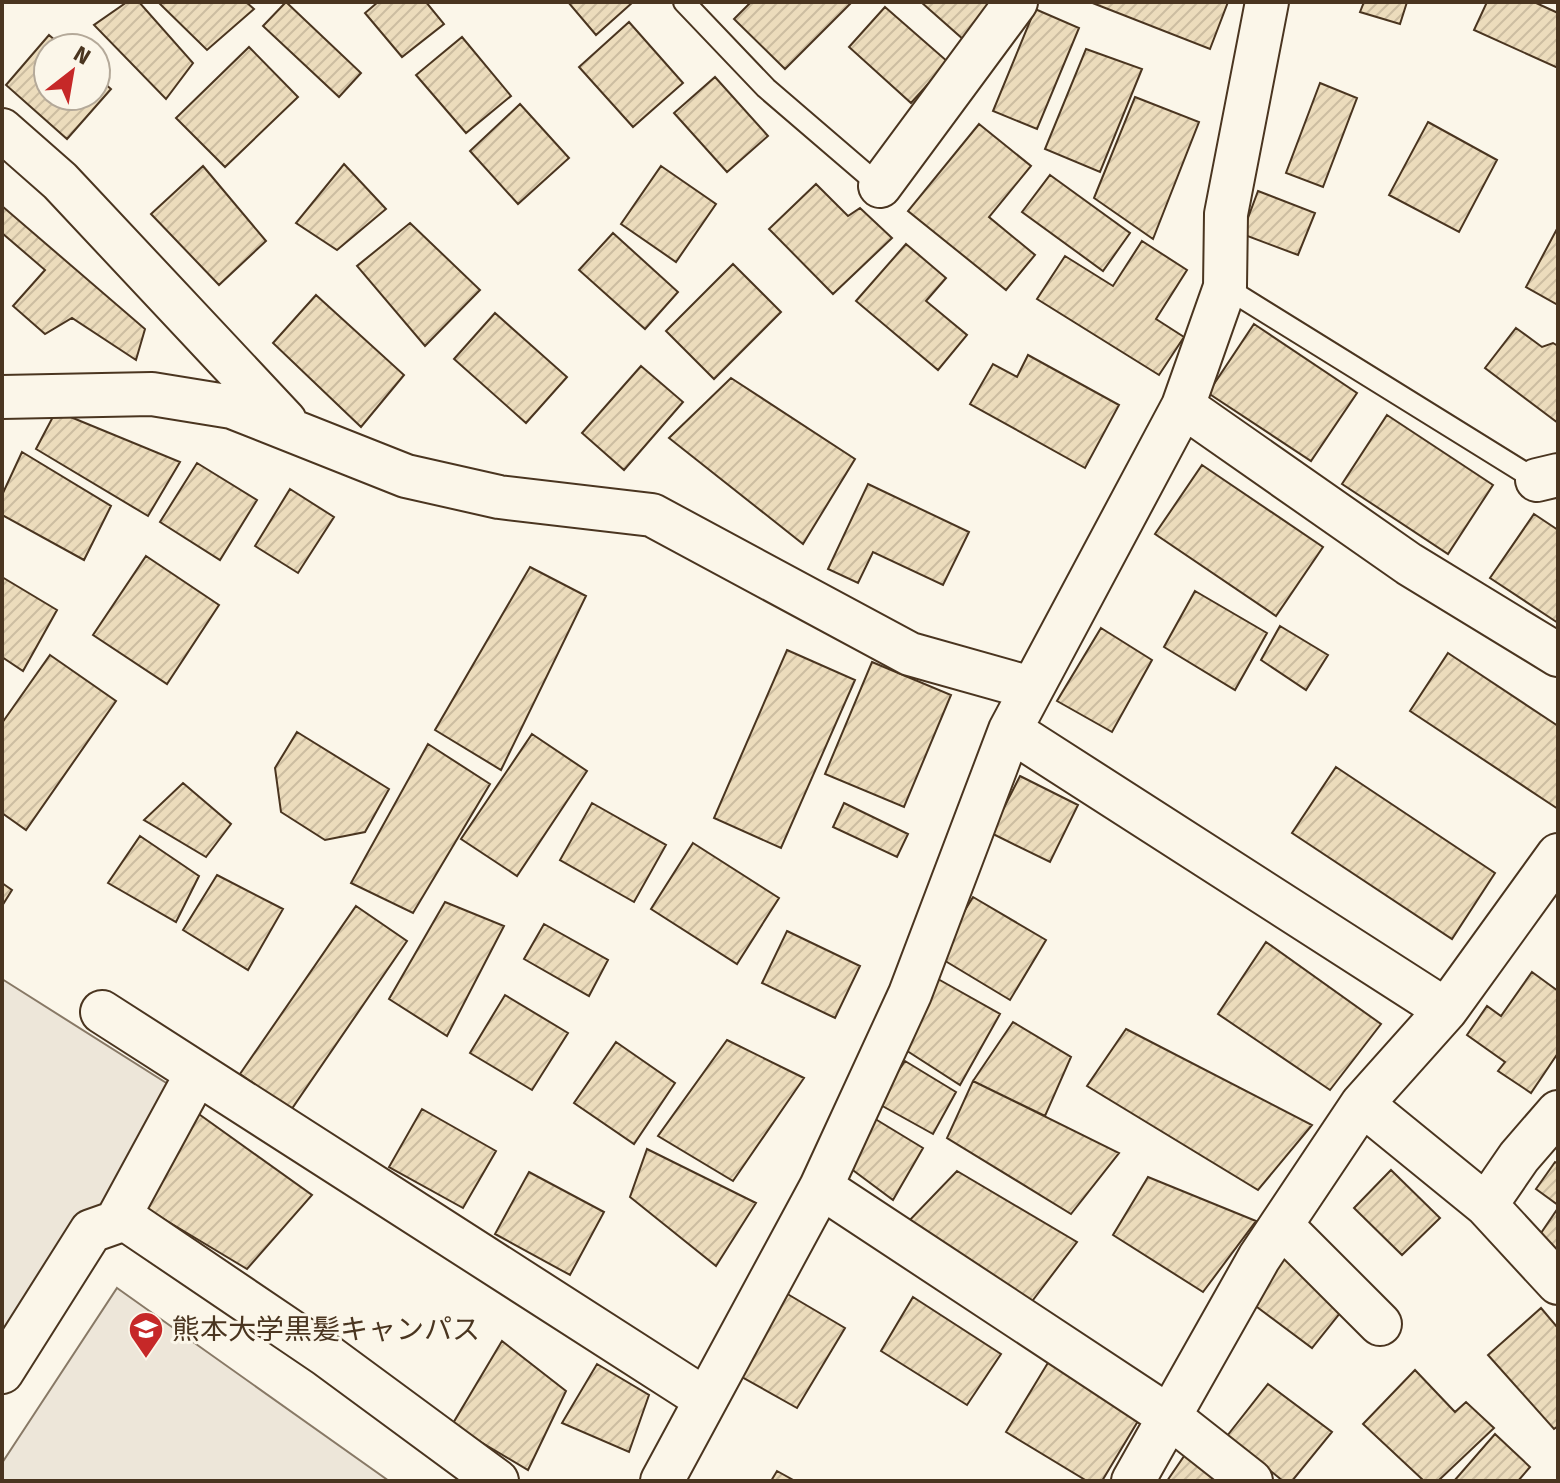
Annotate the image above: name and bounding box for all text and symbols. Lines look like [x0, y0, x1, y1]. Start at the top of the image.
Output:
north arrow [32, 32, 112, 112]
text: N [69, 40, 95, 71]
school or university icon: 熊本大学黒髪キャンパス [127, 1310, 165, 1360]
place label: 熊本大学黒髪キャンパス [172, 1313, 480, 1346]

